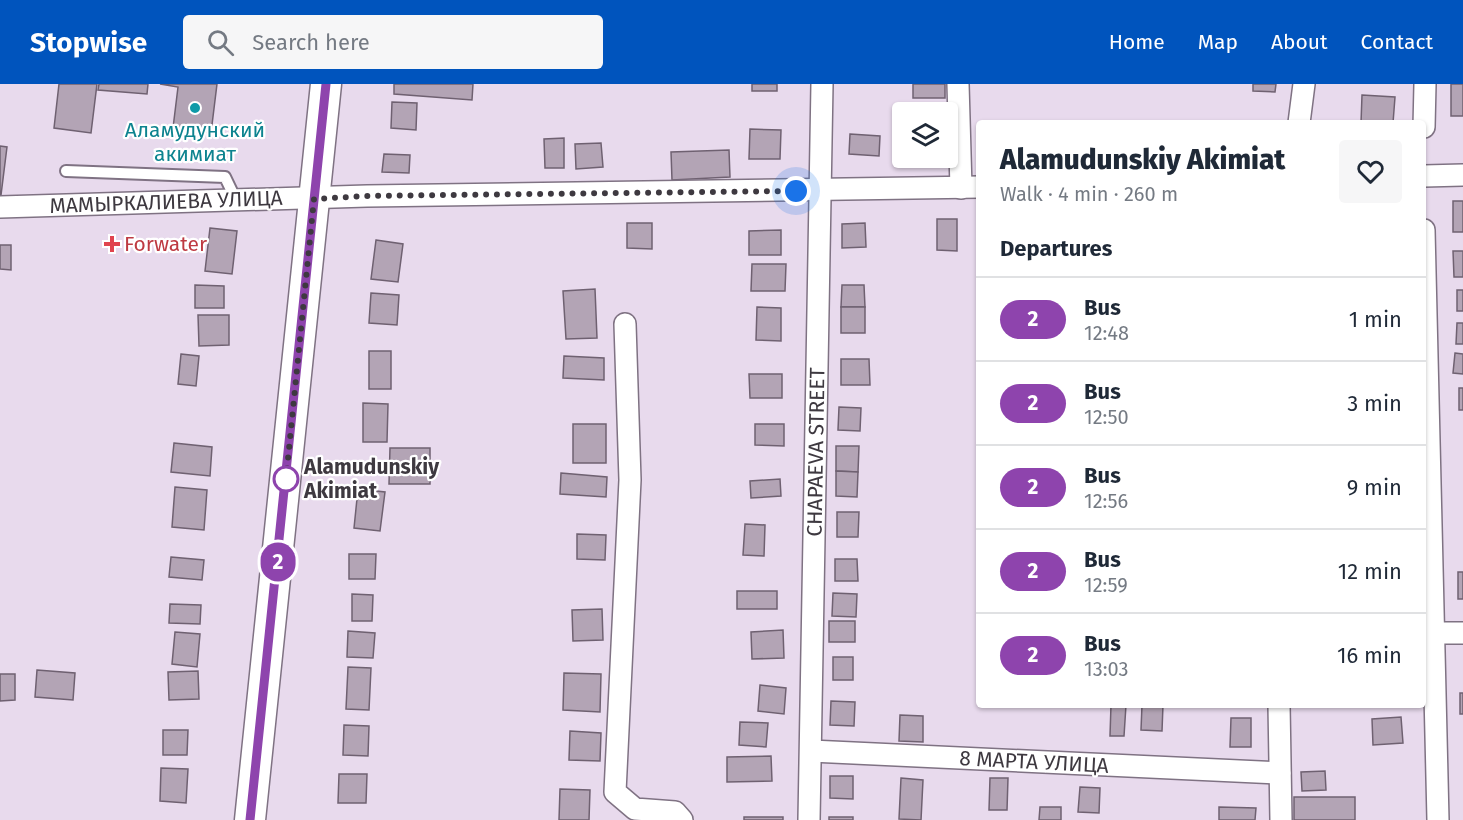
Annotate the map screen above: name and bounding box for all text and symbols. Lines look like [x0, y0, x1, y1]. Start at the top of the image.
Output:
search box [183, 15, 603, 69]
text: Stopwise [30, 26, 147, 59]
icon: search [204, 26, 237, 59]
text: Search here [252, 29, 370, 56]
text: Home [1109, 29, 1165, 55]
text: Map [1198, 29, 1238, 55]
text: About [1271, 29, 1328, 55]
text: Contact [1361, 29, 1433, 55]
marker: Аламудунский акимиат [188, 101, 202, 115]
map controls [892, 102, 958, 168]
button: layers [892, 102, 958, 168]
place label: Аламудунский акимиат [125, 117, 265, 167]
button: heart [1339, 140, 1402, 203]
text: Alamudunskiy Akimiat [1000, 143, 1285, 176]
your location [781, 176, 811, 206]
text: Walk · 4 min · 260 m [1000, 182, 1178, 206]
street label: МАМЫРКАЛИЕВА УЛИЦА [49, 185, 283, 219]
place label: Forwater [124, 231, 207, 257]
text: Departures [1000, 235, 1112, 262]
marker: Forwater [105, 237, 119, 251]
text: Bus [1084, 294, 1121, 321]
text: 2 [1028, 306, 1038, 332]
text: 1 min [1349, 306, 1402, 333]
text: 12:48 [1084, 321, 1129, 345]
street label: CHAPAEVA STREET [802, 367, 830, 537]
text: Bus [1084, 378, 1121, 405]
text: 2 [1028, 390, 1038, 416]
text: 3 min [1347, 390, 1402, 417]
text: 12:50 [1084, 405, 1129, 429]
place label: Alamudunskiy Akimiat [303, 454, 439, 504]
text: Bus [1084, 462, 1121, 489]
marker: Alamudunskiy Akimiat [273, 466, 299, 492]
text: 2 [1028, 474, 1038, 500]
text: 9 min [1347, 474, 1402, 501]
text: 12:56 [1084, 489, 1128, 513]
line badge: 2 [258, 542, 298, 582]
text: Bus [1084, 546, 1121, 573]
text: 2 [273, 549, 283, 575]
text: 2 [1028, 558, 1038, 584]
text: 12 min [1338, 558, 1402, 585]
text: 12:59 [1084, 573, 1128, 597]
text: Bus [1084, 630, 1121, 657]
text: 2 [1028, 642, 1038, 668]
text: 16 min [1337, 642, 1402, 669]
text: 13:03 [1084, 657, 1128, 681]
street label: 8 МАРТА УЛИЦА [959, 745, 1109, 779]

